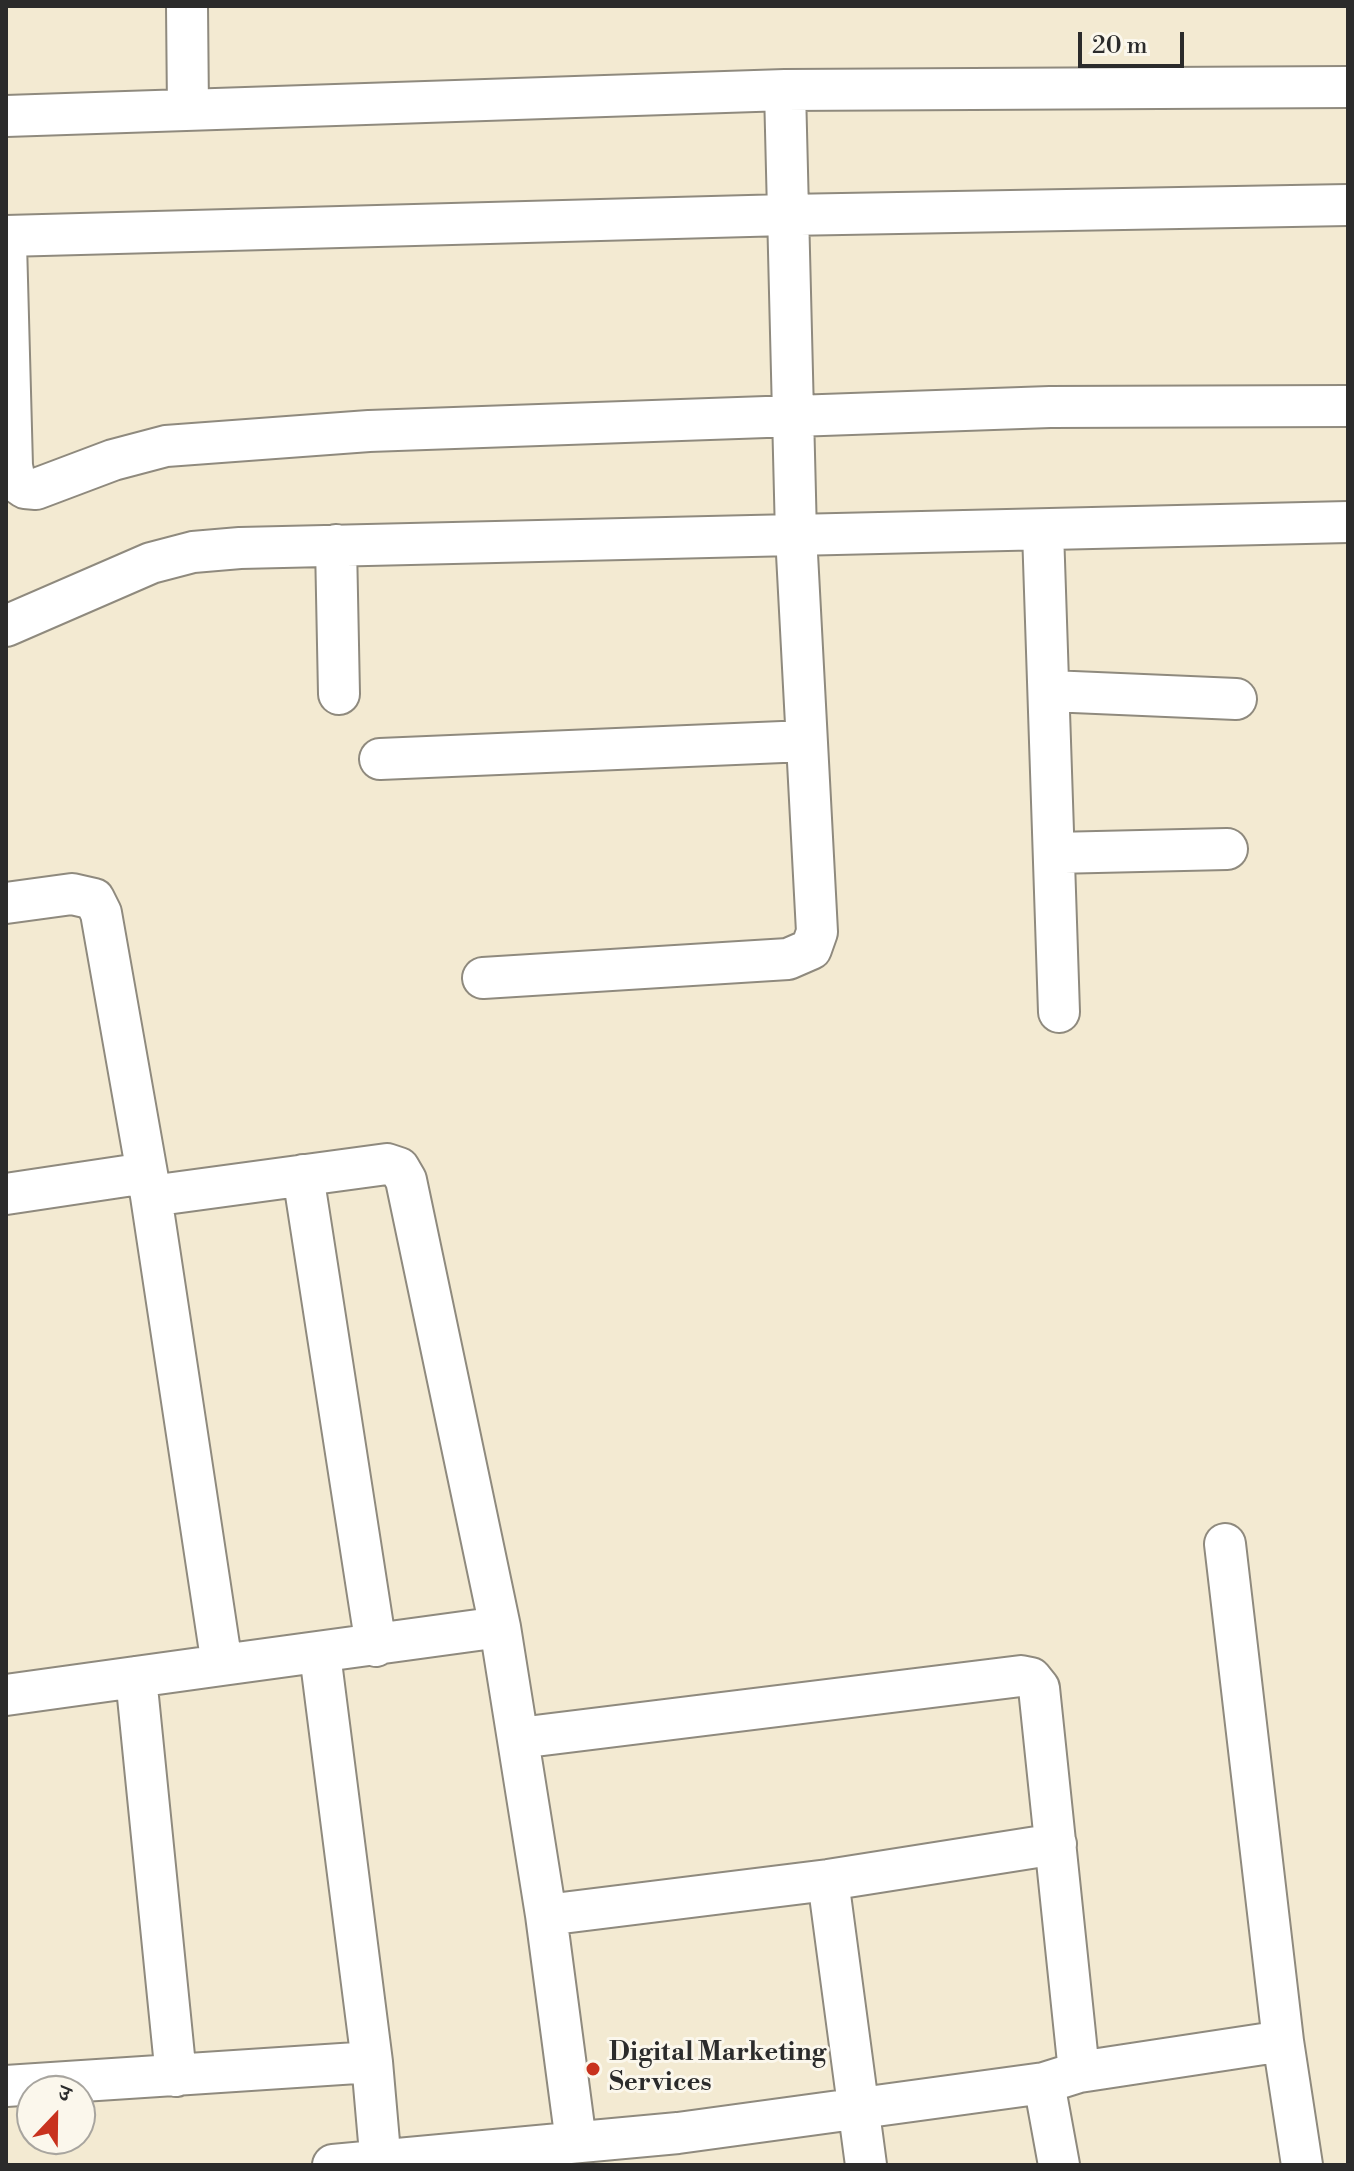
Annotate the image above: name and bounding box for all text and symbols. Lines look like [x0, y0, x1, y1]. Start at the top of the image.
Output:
scale bar [1082, 16, 1188, 66]
text: 20 m [1092, 31, 1148, 61]
place label: Digital Marketing Services [609, 2038, 826, 2100]
marker: Digital Marketing Services [584, 2060, 602, 2078]
north arrow [16, 2075, 96, 2155]
text: उ [54, 2080, 75, 2109]

